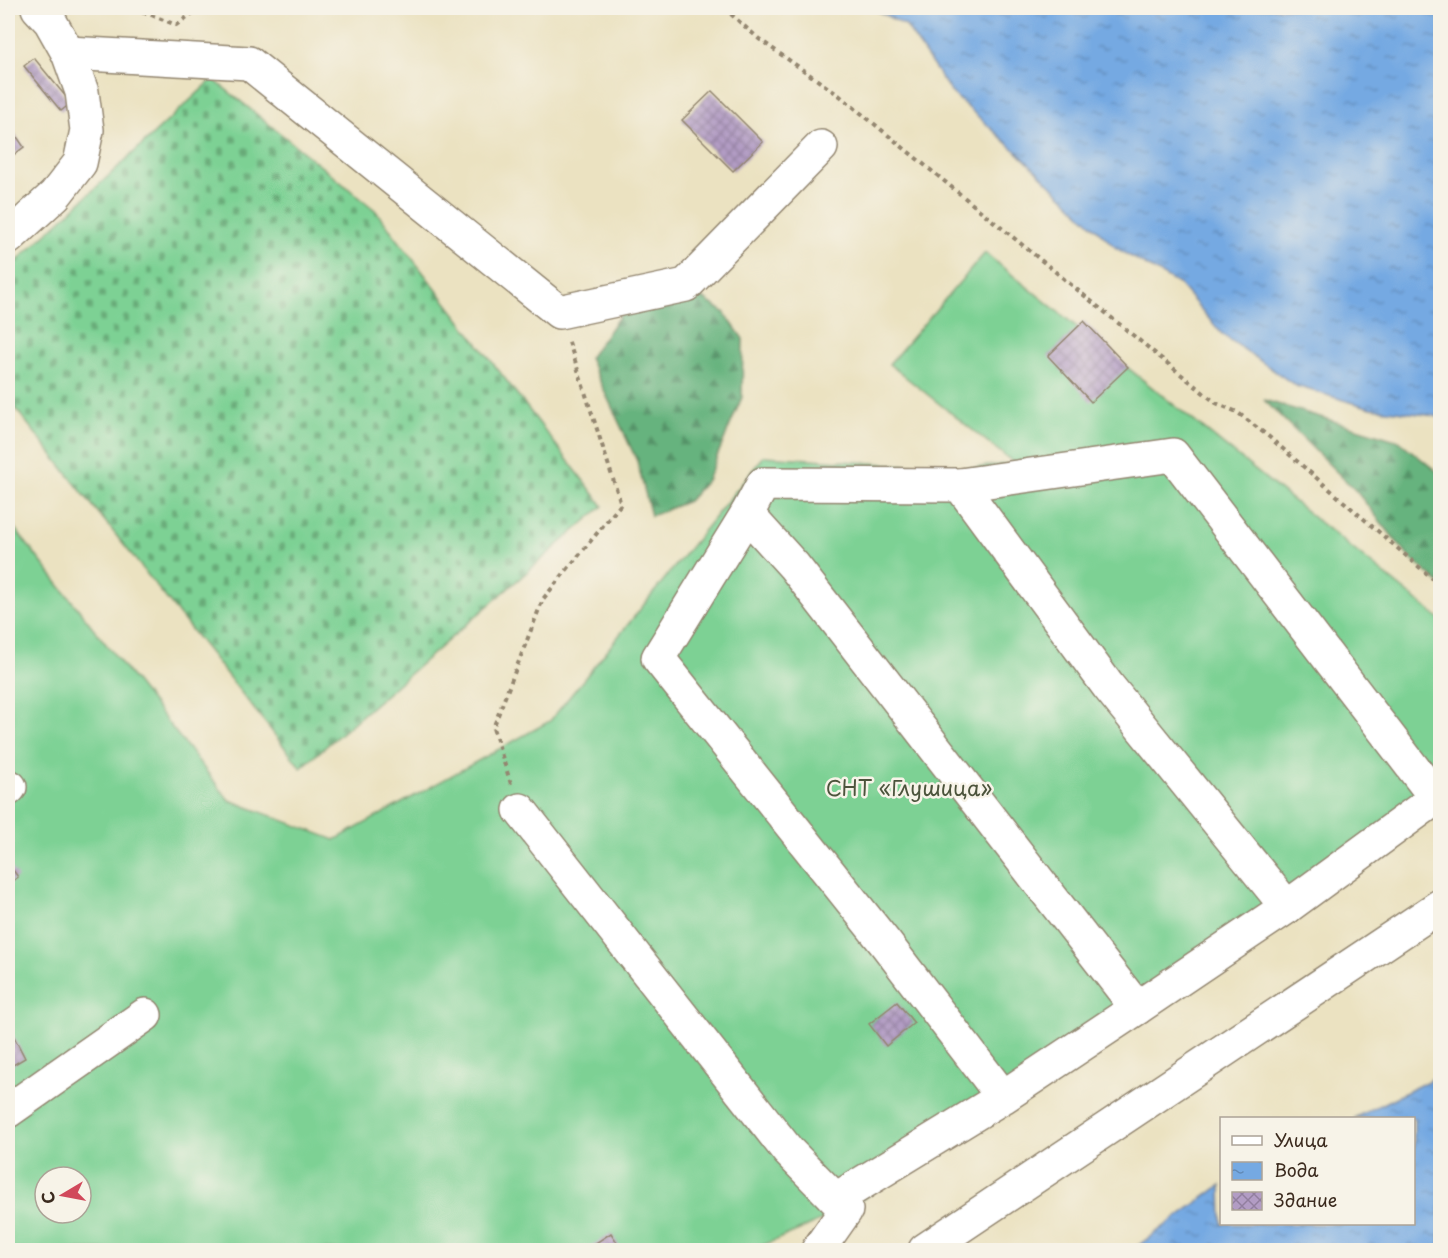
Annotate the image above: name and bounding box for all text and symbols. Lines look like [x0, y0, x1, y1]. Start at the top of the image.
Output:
park label: СНТ «Глушица» [826, 771, 992, 803]
legend [1220, 1117, 1415, 1225]
text: Улица [1274, 1126, 1328, 1153]
text: Вода [1274, 1156, 1319, 1183]
north arrow [33, 1165, 93, 1225]
text: Здание [1274, 1186, 1337, 1213]
text: С [34, 1190, 60, 1206]

